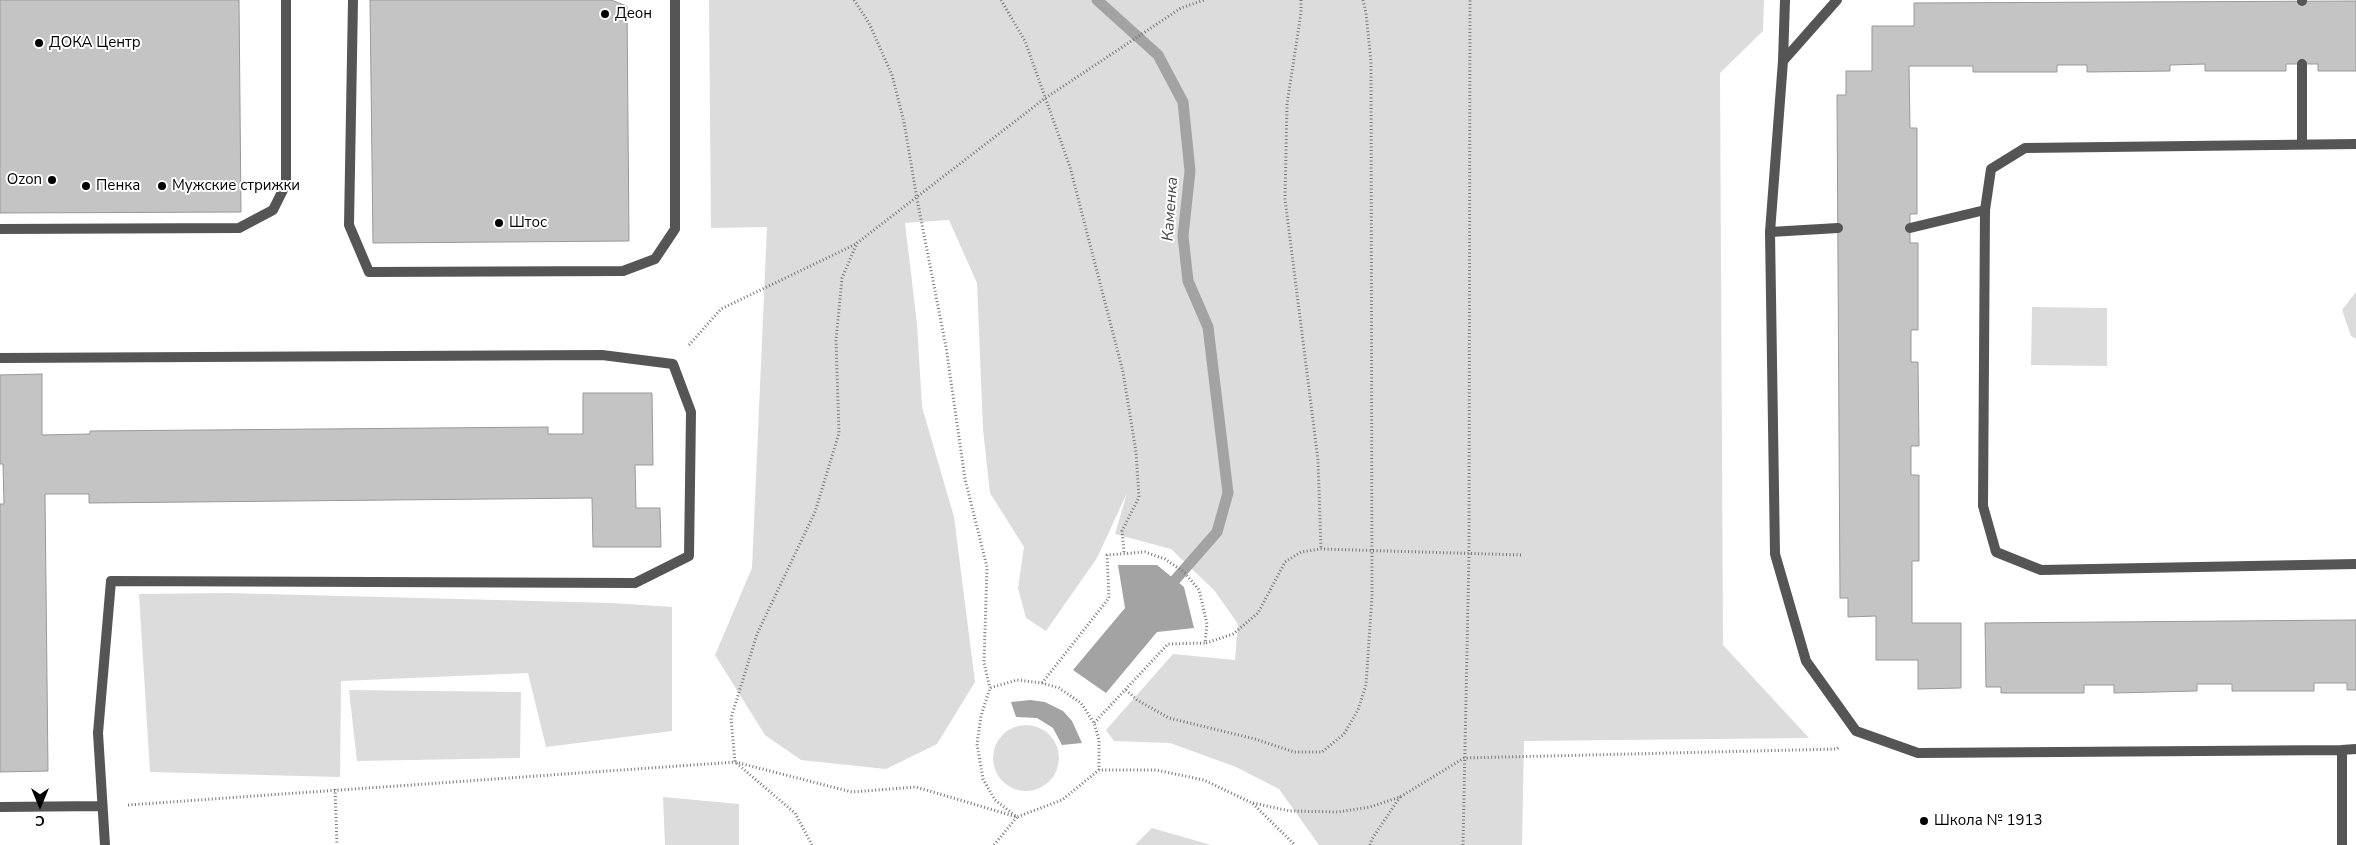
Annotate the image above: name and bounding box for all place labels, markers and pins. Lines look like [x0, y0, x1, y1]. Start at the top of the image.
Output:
place label: Деон [615, 5, 652, 23]
marker: Деон [599, 8, 611, 20]
place label: ДОКА Центр [49, 34, 141, 52]
marker: ДОКА Центр [33, 37, 45, 49]
place label: Ozon [7, 171, 42, 189]
marker: Ozon [46, 174, 58, 186]
place label: Пенка [96, 177, 140, 195]
place label: Мужские стрижки [172, 177, 300, 195]
marker: Пенка [80, 180, 92, 192]
marker: Мужские стрижки [156, 180, 168, 192]
place label: Штос [509, 214, 547, 232]
marker: Штос [493, 217, 505, 229]
place label: Школа № 1913 [1934, 812, 2043, 830]
marker: Школа № 1913 [1918, 815, 1930, 827]

